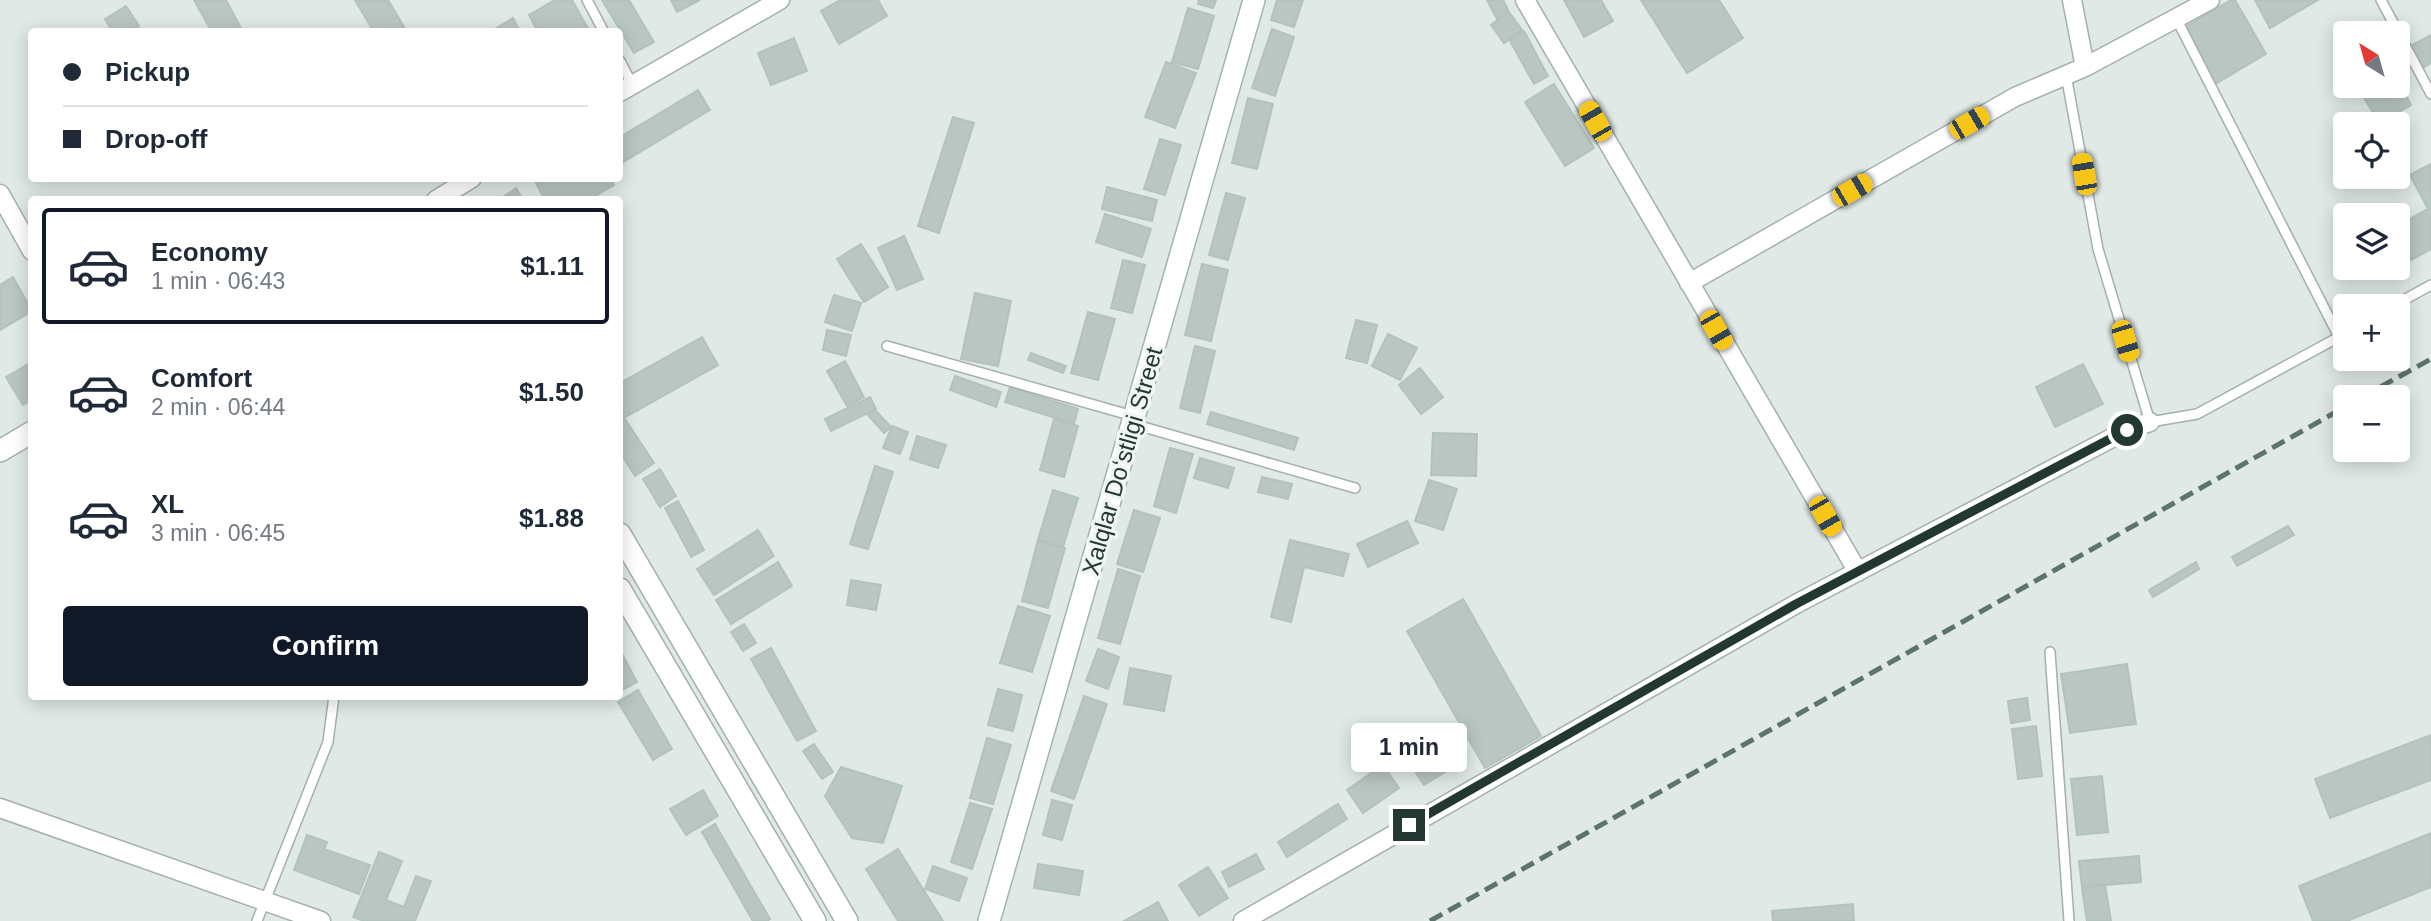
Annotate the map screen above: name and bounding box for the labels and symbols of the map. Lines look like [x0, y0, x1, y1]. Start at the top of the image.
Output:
north arrow [2333, 21, 2410, 98]
car [1576, 98, 1615, 144]
car [1946, 103, 1993, 143]
car [2071, 151, 2098, 197]
car [1829, 170, 1876, 210]
car [1697, 307, 1736, 353]
car [2109, 318, 2142, 364]
street label: Xalqlar Doʻstligi Street [1076, 343, 1168, 578]
route start [2111, 414, 2143, 446]
car [1806, 493, 1845, 539]
callout: 1 min [1351, 724, 1467, 772]
route end [1393, 809, 1425, 841]

